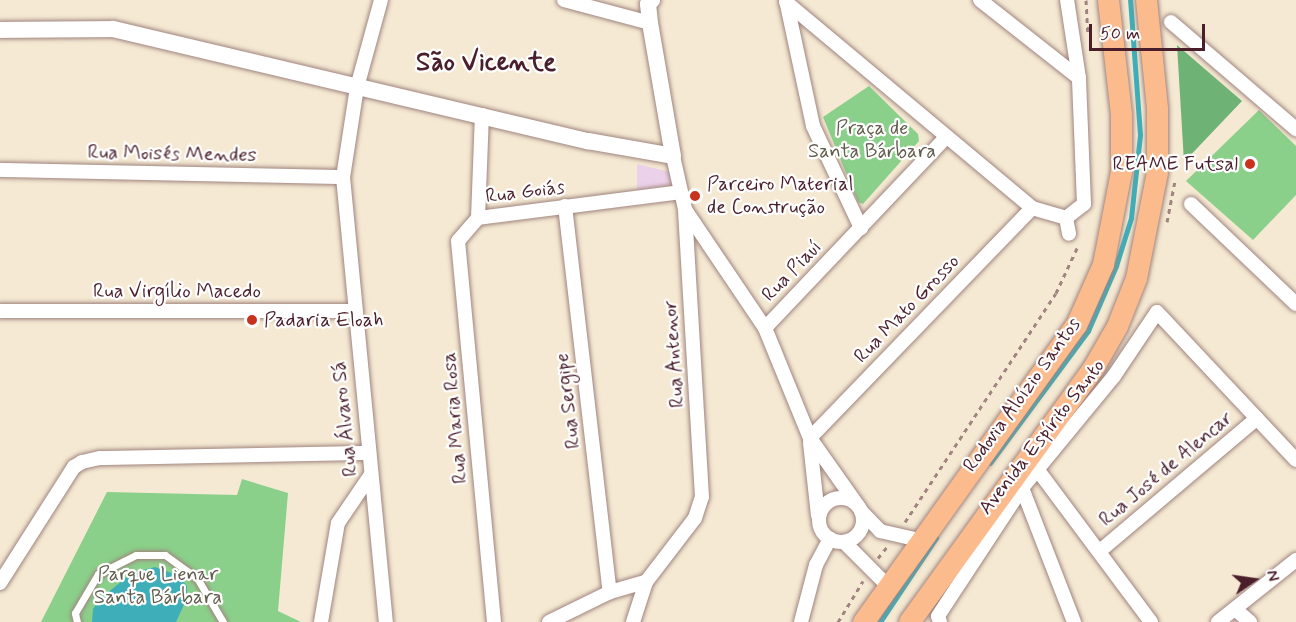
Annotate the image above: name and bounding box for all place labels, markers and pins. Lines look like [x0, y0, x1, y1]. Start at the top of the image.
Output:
place label: REAME Futsal [1117, 152, 1238, 176]
marker: REAME Futsal [1243, 157, 1257, 171]
place label: Parceiro Material de Construção [707, 172, 853, 219]
marker: Parceiro Material de Construção [688, 189, 702, 203]
place label: Padaria Eloah [264, 308, 383, 332]
marker: Padaria Eloah [245, 313, 259, 327]

